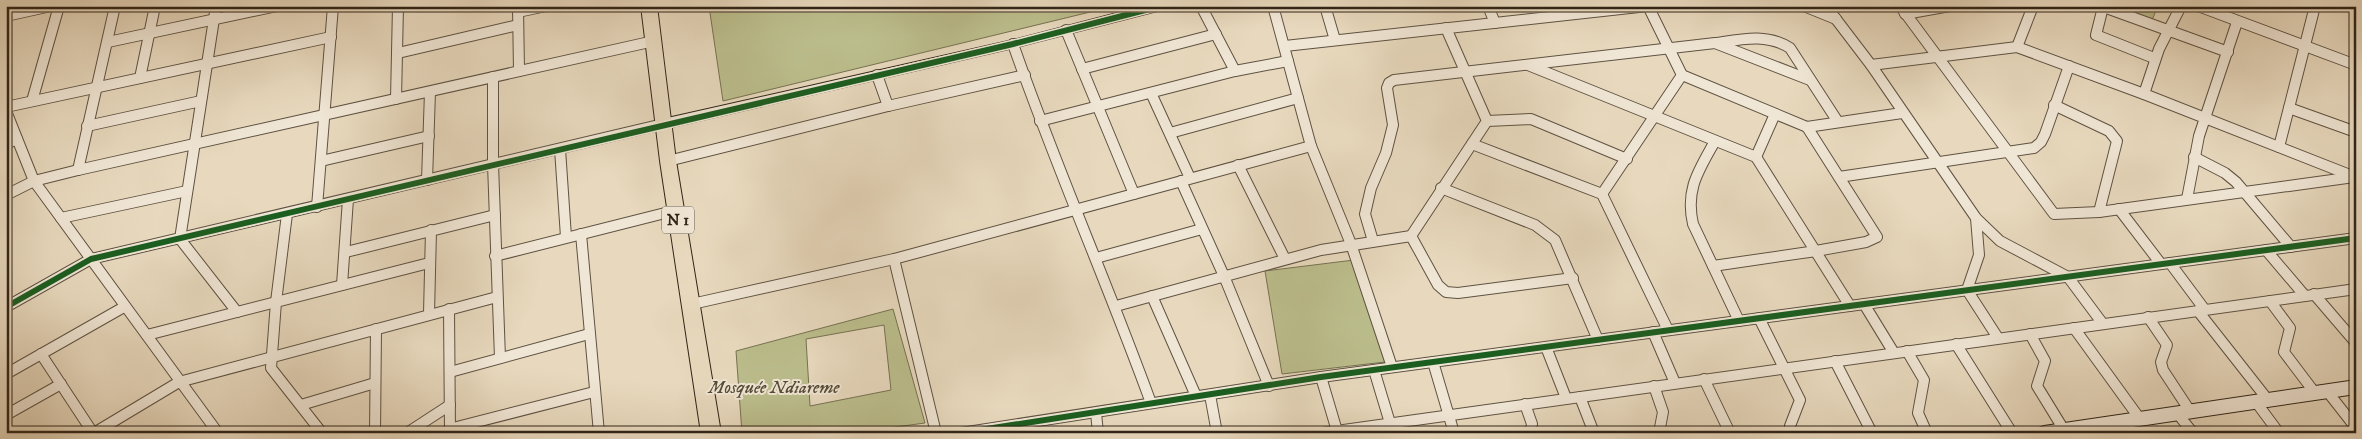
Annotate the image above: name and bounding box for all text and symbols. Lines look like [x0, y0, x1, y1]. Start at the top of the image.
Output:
road number: N 1 [662, 206, 694, 234]
park label: Mosquée Ndiareme [707, 377, 840, 399]

